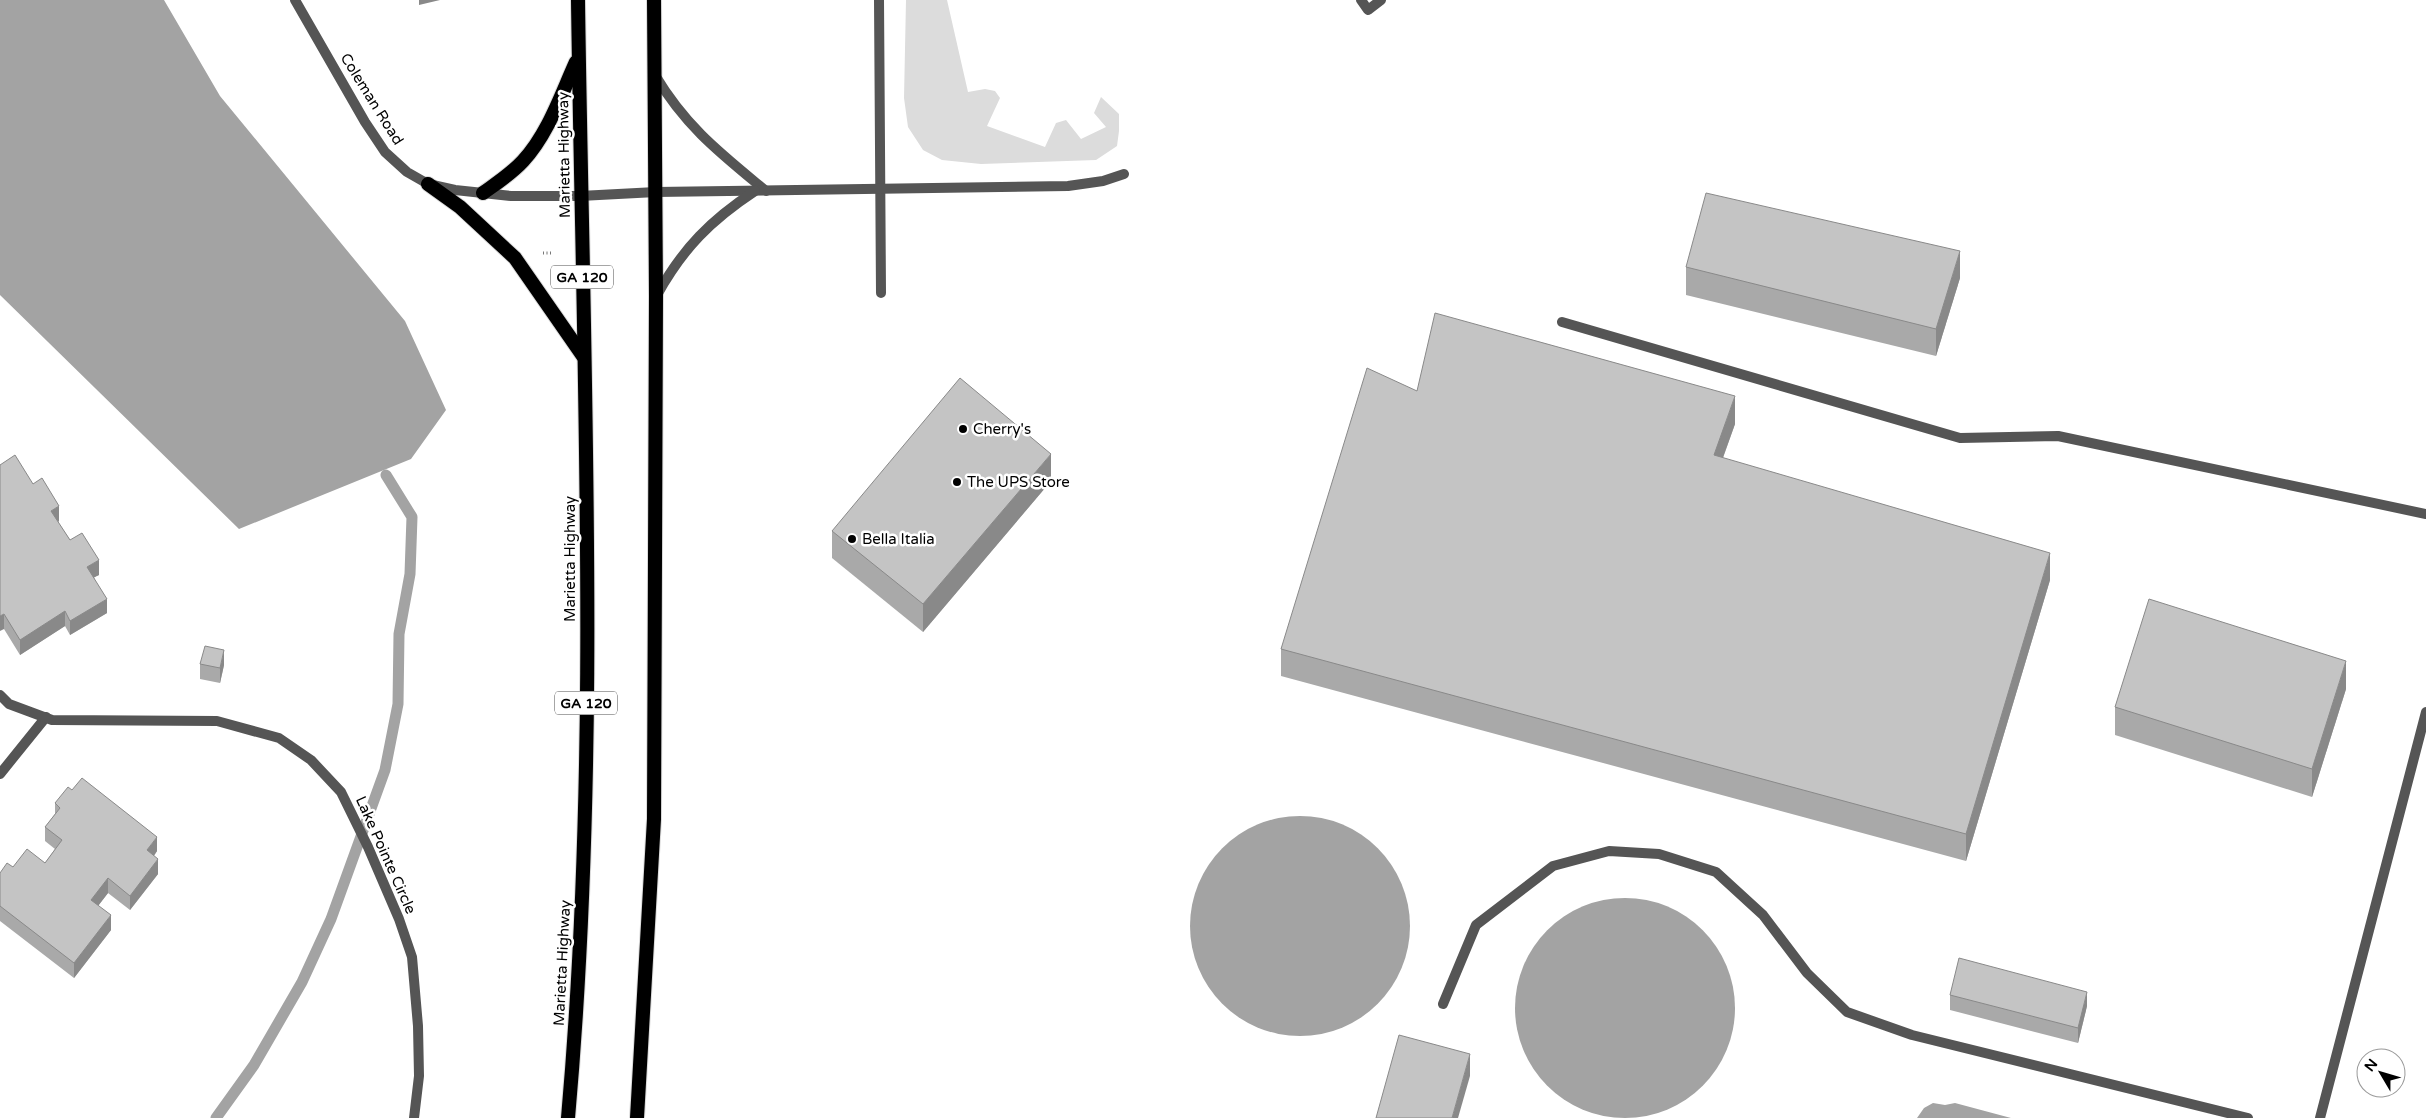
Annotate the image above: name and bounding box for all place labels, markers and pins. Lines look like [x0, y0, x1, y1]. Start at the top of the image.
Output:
place label: Cherry's [973, 420, 1031, 438]
marker: Cherry's [957, 423, 969, 435]
place label: The UPS Store [967, 473, 1070, 491]
marker: The UPS Store [951, 476, 963, 488]
place label: Bella Italia [862, 530, 935, 548]
marker: Bella Italia [846, 533, 858, 545]

